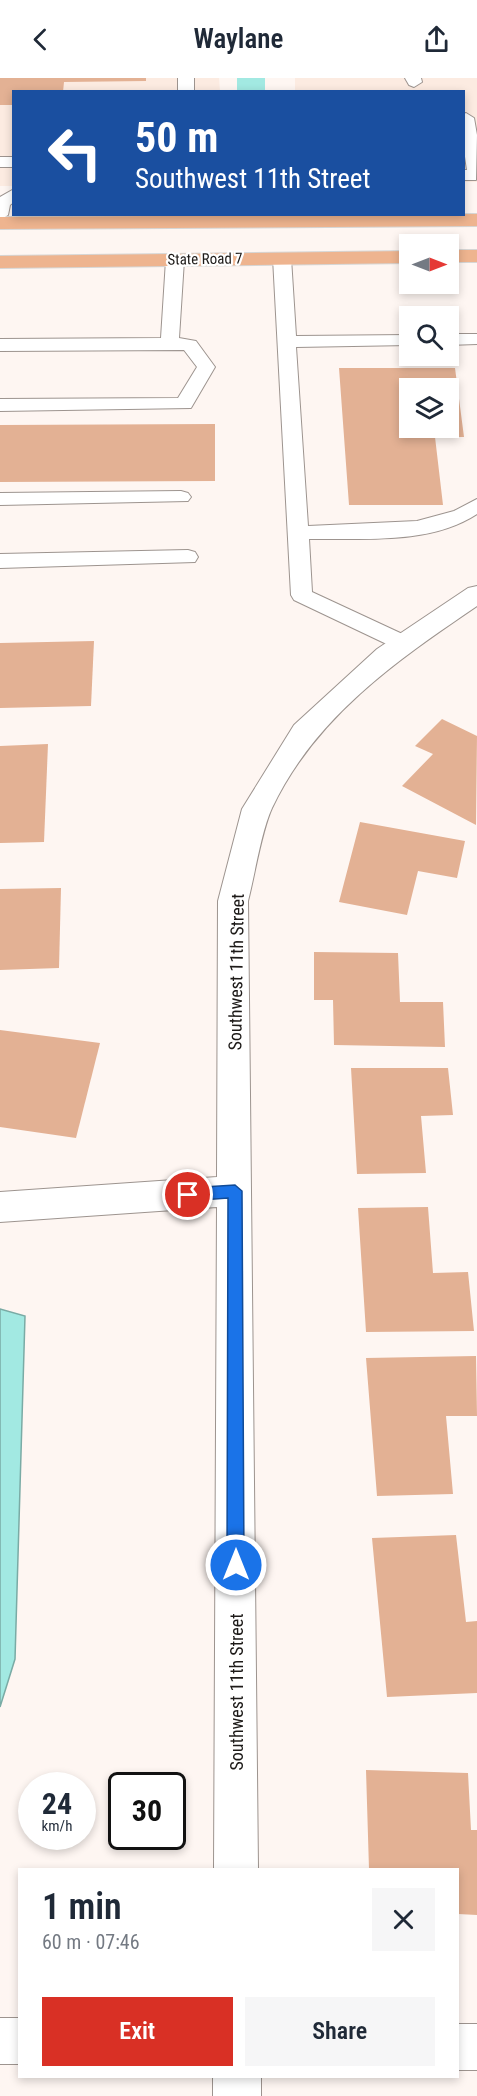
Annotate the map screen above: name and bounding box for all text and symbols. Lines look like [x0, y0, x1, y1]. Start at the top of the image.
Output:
icon: back [24, 23, 57, 56]
text: Waylane [194, 23, 283, 55]
icon: share [420, 23, 453, 56]
text: 50 m [135, 113, 218, 162]
icon: left [36, 114, 114, 192]
text: Southwest 11th Street [135, 163, 371, 195]
north arrow [399, 234, 459, 294]
map controls [399, 234, 459, 438]
street label: State Road 7 [167, 249, 243, 269]
button: search [399, 306, 459, 366]
button: layers [399, 378, 459, 438]
street label: Southwest 11th Street [224, 893, 248, 1051]
pin [162, 1169, 213, 1220]
icon: arrive [171, 1178, 204, 1211]
position arrow [204, 1533, 268, 1597]
street label: Southwest 11th Street [226, 1614, 247, 1771]
speed limit sign: 30 [108, 1772, 186, 1850]
text: 24 [42, 1786, 72, 1821]
text: km/h [42, 1817, 72, 1835]
text: 1 min [42, 1886, 122, 1928]
button: close [372, 1888, 435, 1951]
text: 60 m · 07:46 [42, 1930, 140, 1954]
button: Exit [42, 1997, 233, 2066]
button: Share [245, 1997, 435, 2066]

